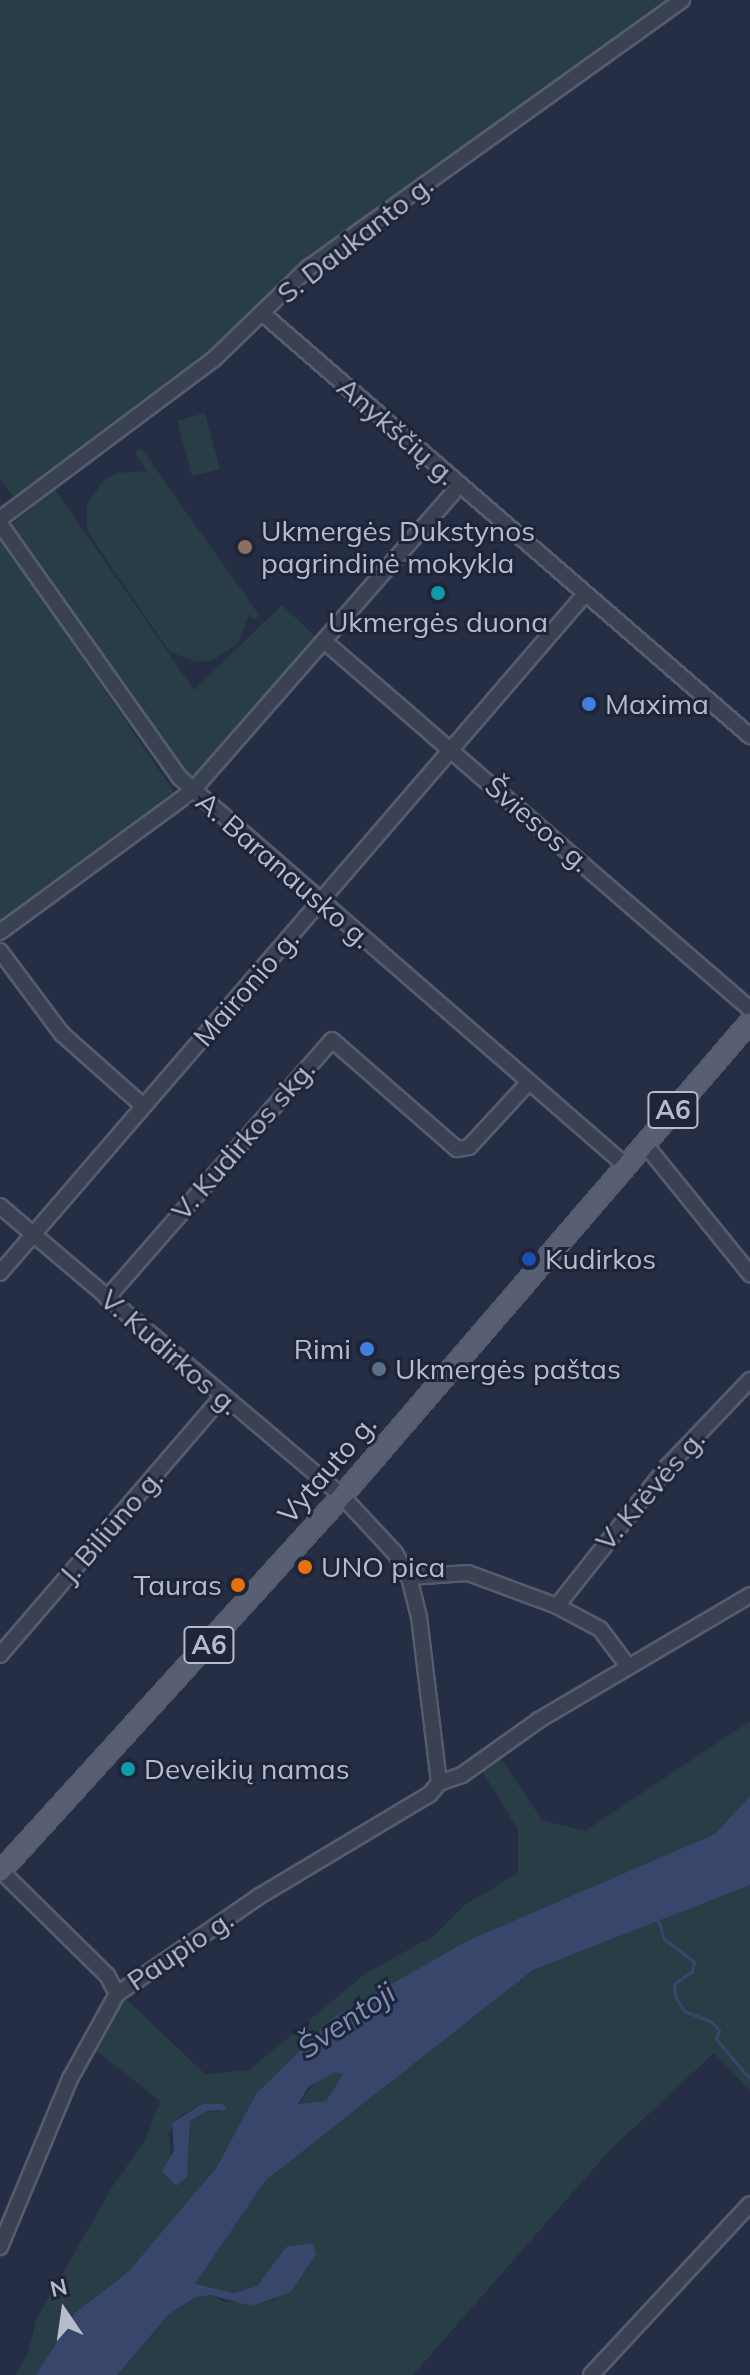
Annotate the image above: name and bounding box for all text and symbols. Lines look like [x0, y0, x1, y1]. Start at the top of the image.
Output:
street label: S. Daukanto g. [270, 168, 440, 310]
street label: Anykščių g. [330, 370, 464, 492]
place label: Ukmergės Dukstynos pagrindinė mokykla [261, 514, 535, 580]
marker: Ukmergės Dukstynos pagrindinė mokykla [236, 538, 254, 556]
marker: Ukmergės duona [429, 584, 447, 602]
place label: Ukmergės duona [328, 605, 548, 639]
place label: Maxima [605, 687, 709, 721]
marker: Maxima [580, 695, 598, 713]
street label: Šviesos g. [479, 769, 597, 879]
street label: A. Baranausko g. [189, 785, 379, 955]
street label: Maironio g. [186, 923, 306, 1053]
street label: V. Kudirkos skg. [164, 1053, 322, 1227]
road number: A6 [647, 1088, 699, 1132]
place label: Kudirkos [545, 1242, 656, 1276]
marker: Kudirkos [520, 1250, 538, 1268]
street label: V. Kudirkos g. [93, 1282, 247, 1422]
place label: Rimi [294, 1332, 351, 1366]
marker: Rimi [358, 1340, 376, 1358]
place label: Ukmergės paštas [395, 1352, 621, 1386]
marker: Ukmergės paštas [370, 1360, 388, 1378]
street label: Vytauto g. [271, 1408, 383, 1530]
street label: V. Krėvės g. [588, 1423, 712, 1557]
street label: J. Biliūno g. [52, 1462, 170, 1590]
place label: UNO pica [321, 1550, 445, 1584]
marker: UNO pica [296, 1558, 314, 1576]
place label: Tauras [134, 1568, 222, 1602]
marker: Tauras [229, 1576, 247, 1594]
road number: A6 [183, 1623, 235, 1667]
place label: Deveikių namas [144, 1752, 350, 1786]
marker: Deveikių namas [119, 1760, 137, 1778]
street label: Paupio g. [121, 1902, 239, 1998]
water label: Šventoji [290, 1974, 402, 2066]
north arrow [24, 2271, 104, 2351]
text: N [47, 2272, 70, 2303]

